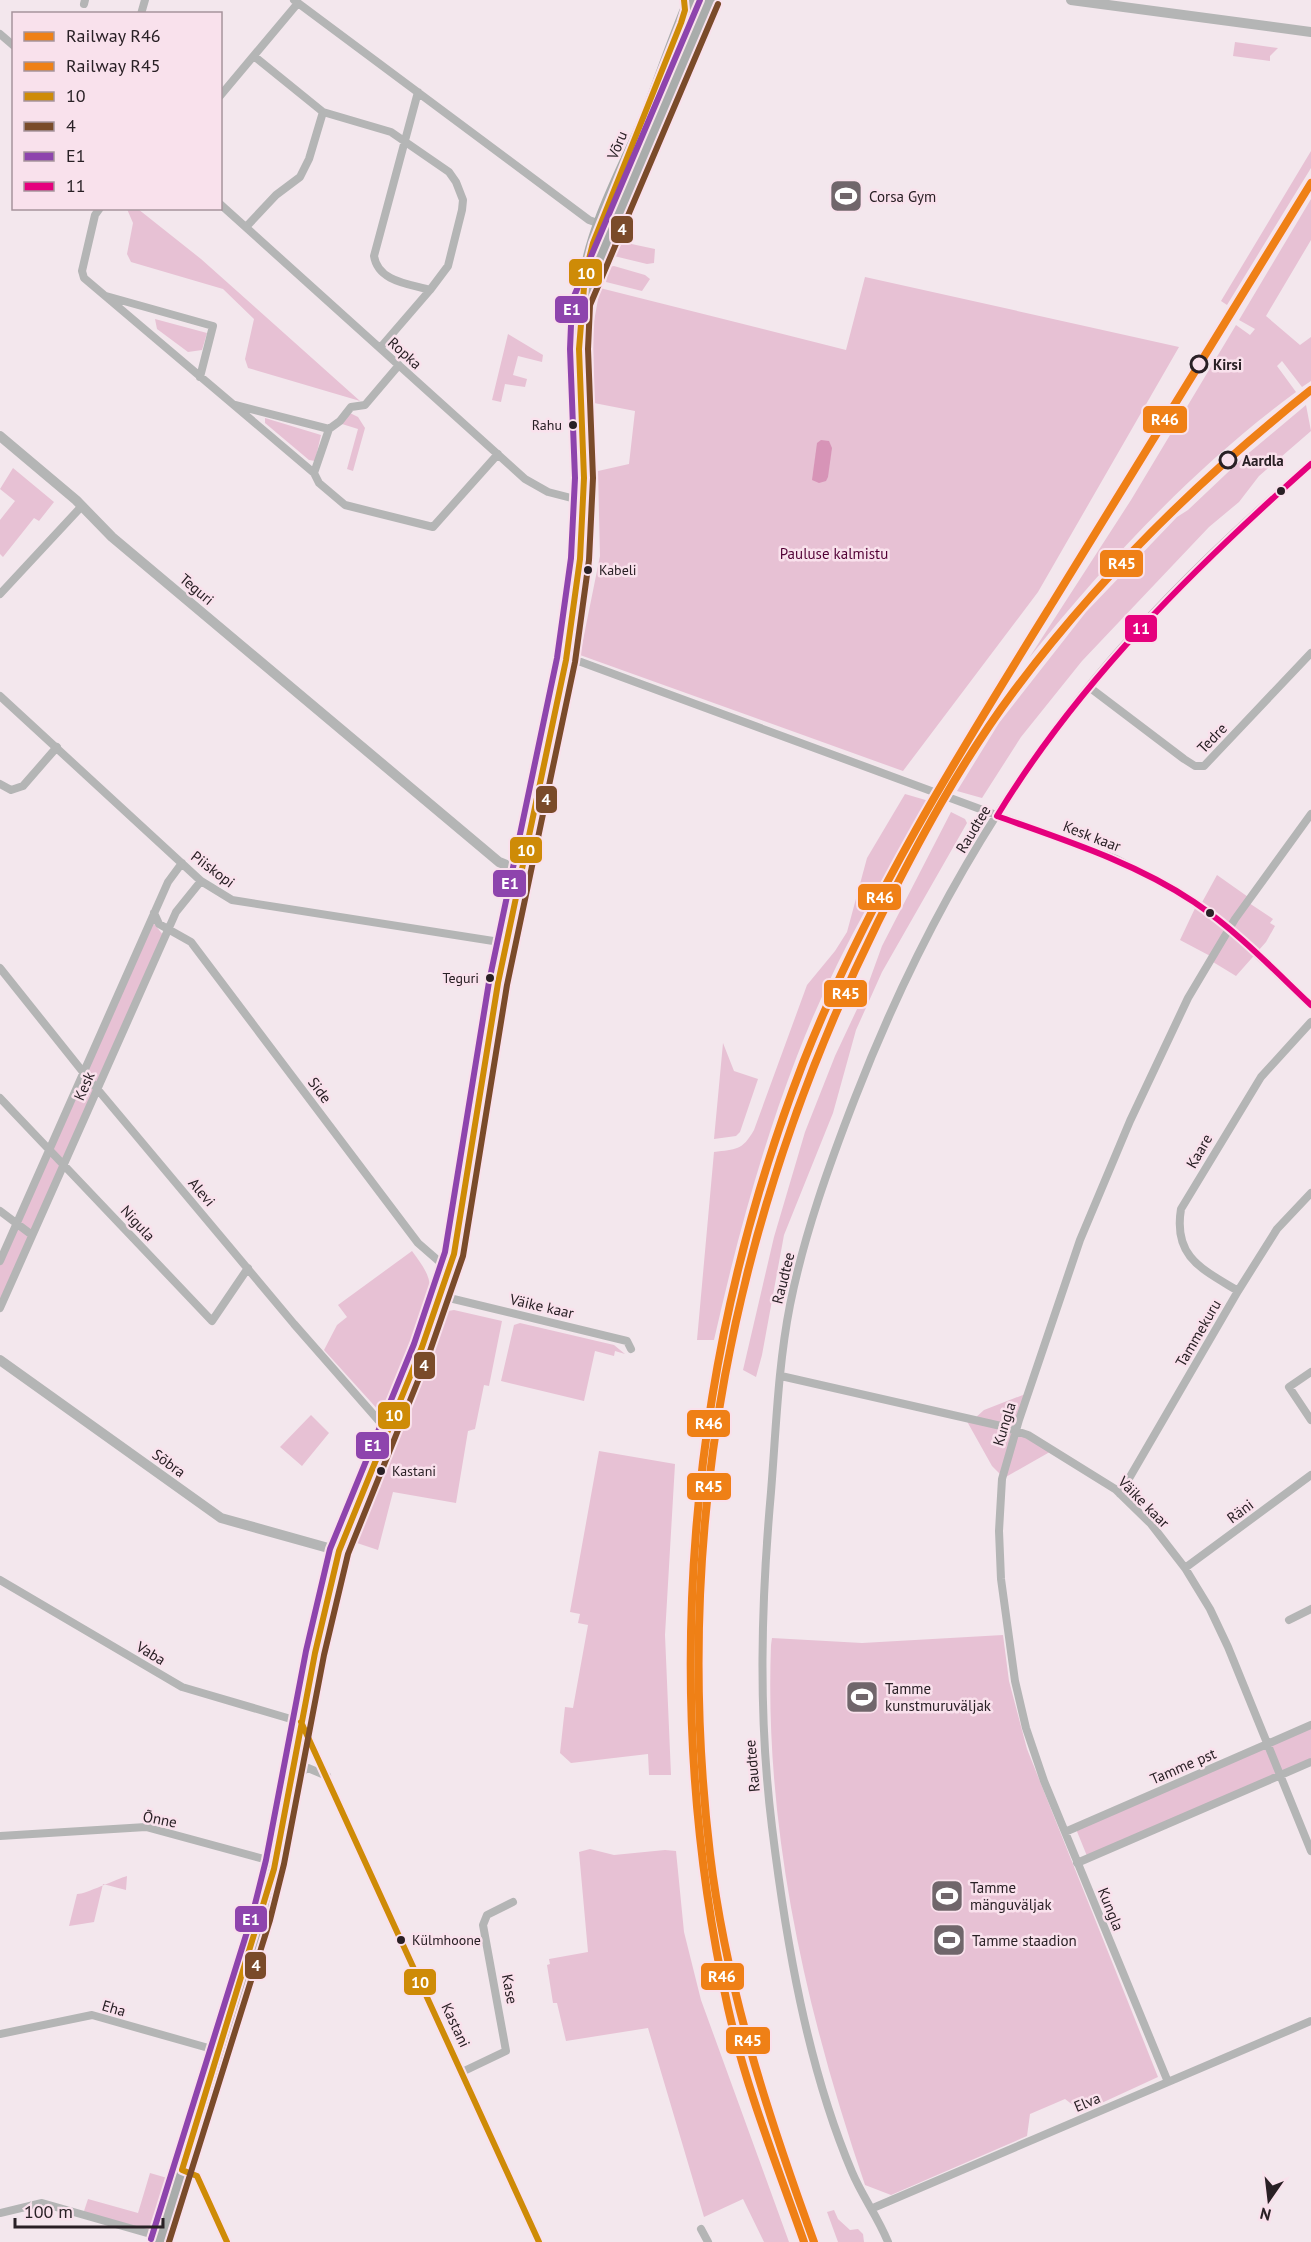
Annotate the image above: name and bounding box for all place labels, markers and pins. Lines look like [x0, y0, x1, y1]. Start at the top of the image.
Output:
sports icon: Corsa Gym [828, 178, 864, 214]
place label: Corsa Gym [869, 187, 936, 206]
marker: Kirsi [1190, 355, 1208, 373]
place label: Kirsi [1213, 355, 1242, 374]
place label: Rahu [532, 416, 562, 434]
marker: Rahu [567, 419, 579, 431]
marker: Aardla [1219, 451, 1237, 469]
place label: Aardla [1242, 451, 1284, 470]
unlabelled marker [1275, 485, 1287, 497]
place label: Kabeli [599, 561, 637, 579]
marker: Kabeli [582, 564, 594, 576]
unlabelled marker [1204, 907, 1216, 919]
place label: Teguri [442, 969, 479, 987]
marker: Teguri [484, 972, 496, 984]
place label: Kastani [392, 1462, 436, 1480]
marker: Kastani [375, 1465, 387, 1477]
sports icon: Tamme kunstmuruväljak [844, 1679, 880, 1715]
place label: Tamme kunstmuruväljak [885, 1679, 992, 1715]
sports icon: Tamme mänguväljak [929, 1878, 965, 1914]
place label: Tamme mänguväljak [970, 1878, 1052, 1914]
sports icon: Tamme staadion [931, 1922, 967, 1958]
place label: Külmhoone [412, 1931, 481, 1949]
place label: Tamme staadion [972, 1931, 1077, 1950]
marker: Külmhoone [395, 1934, 407, 1946]

